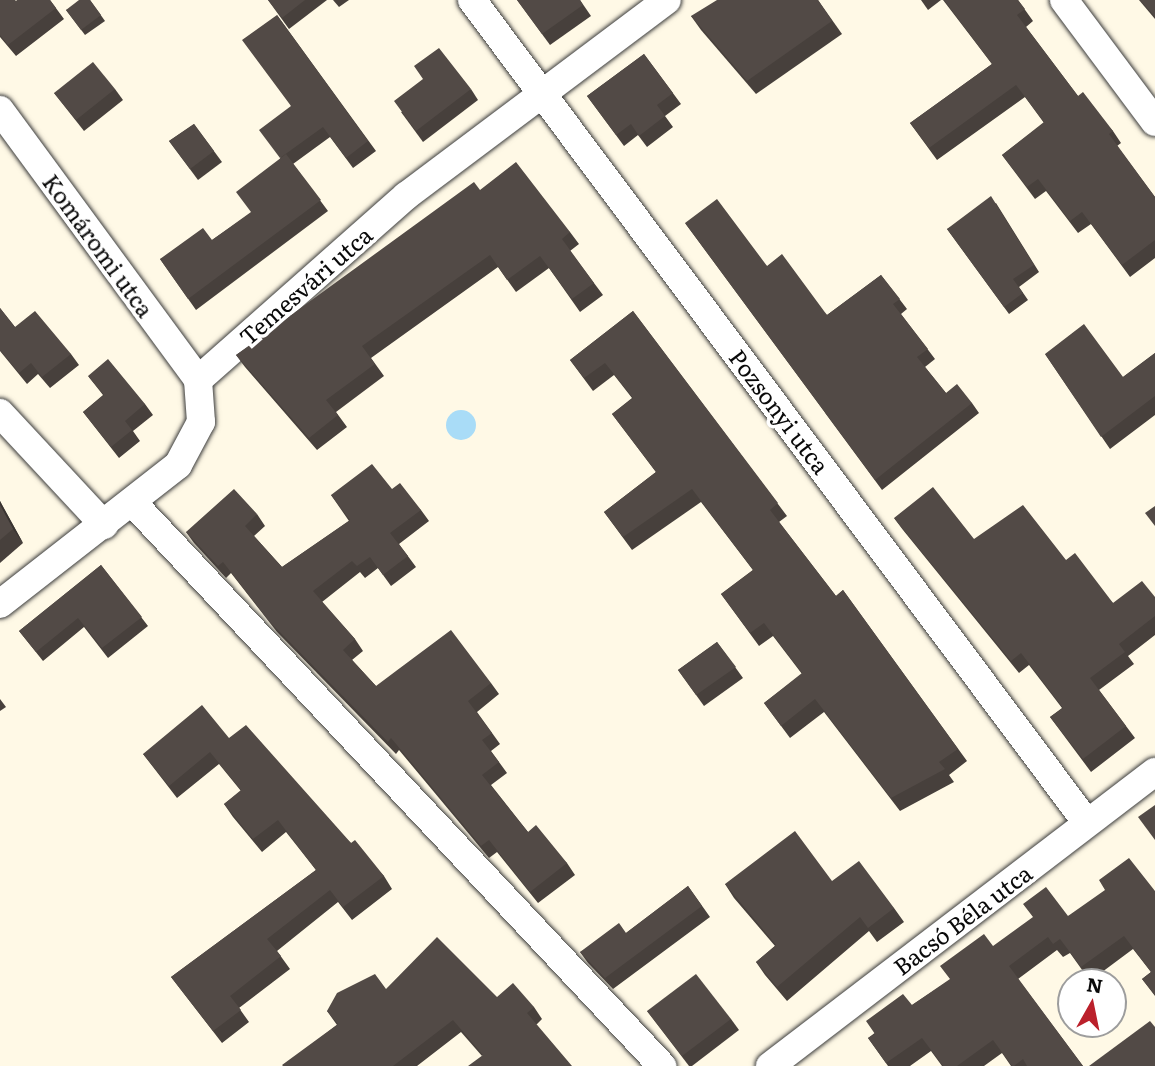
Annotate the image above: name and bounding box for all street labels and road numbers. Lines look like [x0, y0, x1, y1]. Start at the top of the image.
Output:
street label: Komáromi utca [38, 168, 160, 322]
street label: Temesvári utca [233, 220, 377, 350]
street label: Pozsonyi utca [724, 343, 836, 479]
street label: Bacsó Béla utca [887, 858, 1037, 980]

